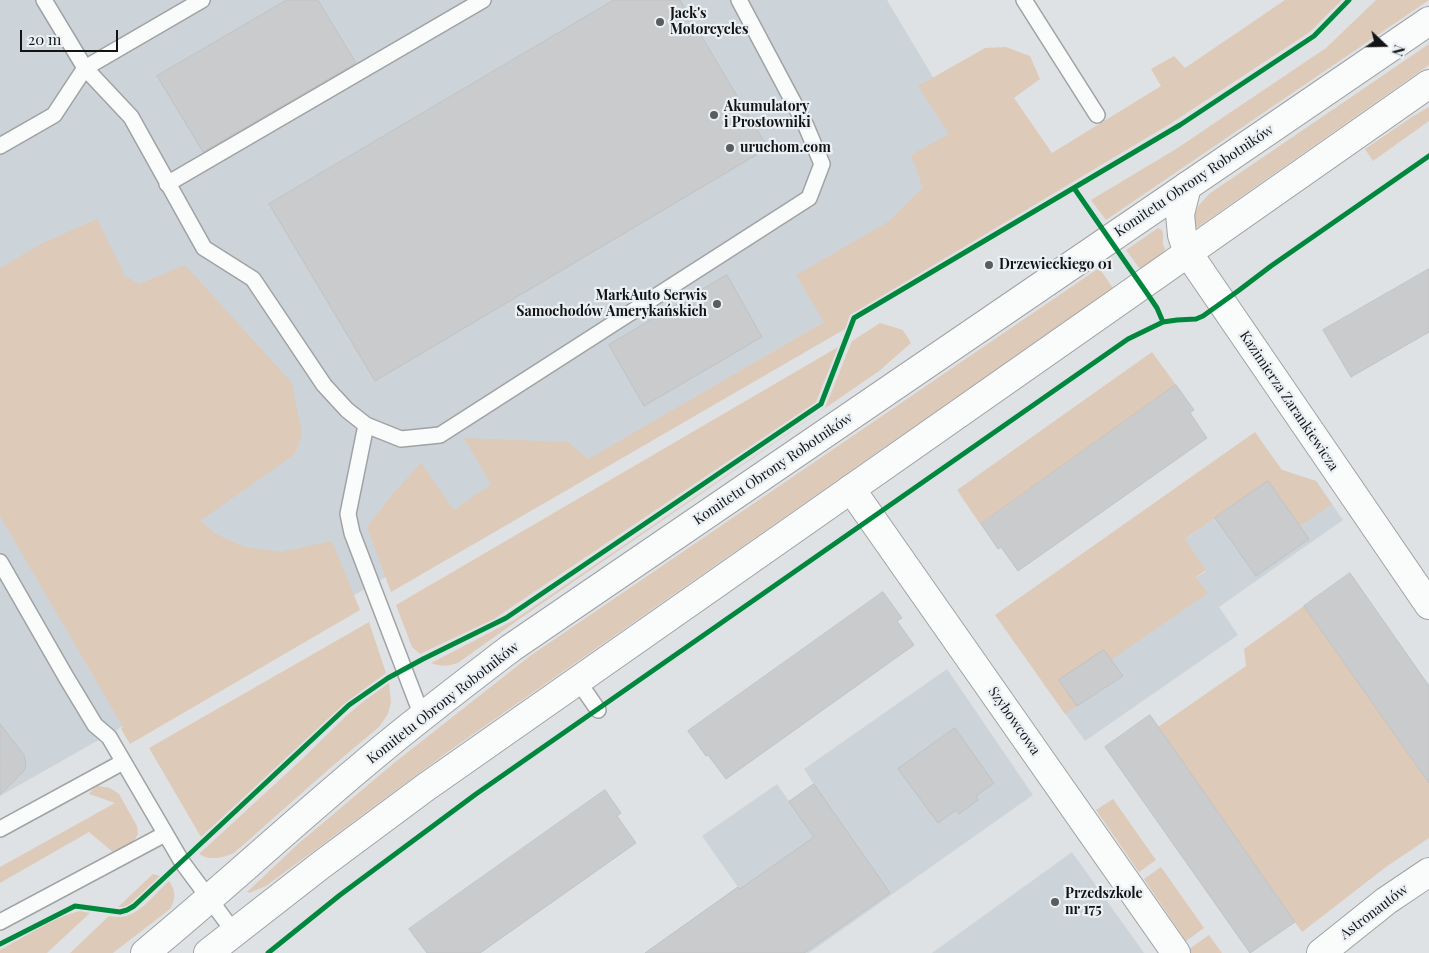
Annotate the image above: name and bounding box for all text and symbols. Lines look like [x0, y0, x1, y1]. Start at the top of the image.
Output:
place label: Jack's Motorcycles [670, 6, 748, 38]
marker: Jack's Motorcycles [654, 16, 666, 28]
scale bar [22, 20, 120, 52]
north arrow [1359, 20, 1409, 70]
text: 20 m [28, 29, 61, 49]
text: N [1388, 42, 1409, 59]
place label: Akumulatory i Prostowniki [724, 99, 811, 132]
marker: Akumulatory i Prostowniki [708, 109, 720, 121]
street label: Komitetu Obrony Robotników [1111, 121, 1277, 241]
place label: uruchom.com [740, 140, 831, 156]
marker: uruchom.com [724, 142, 736, 154]
place label: Drzewieckiego 01 [999, 257, 1112, 273]
marker: Drzewieckiego 01 [983, 259, 995, 271]
place label: MarkAuto Serwis Samochodów Amerykańskich [516, 288, 707, 321]
marker: MarkAuto Serwis Samochodów Amerykańskich [711, 298, 723, 310]
street label: Kazimierza Zarankiewicza [1236, 328, 1342, 474]
street label: Komitetu Obrony Robotników [690, 409, 856, 529]
street label: Komitetu Obrony Robotników [364, 639, 522, 767]
street label: Szybowcowa [984, 684, 1044, 758]
street label: Astronautów [1337, 881, 1411, 943]
place label: Przedszkole nr 175 [1065, 886, 1143, 919]
marker: Przedszkole nr 175 [1049, 896, 1061, 908]

